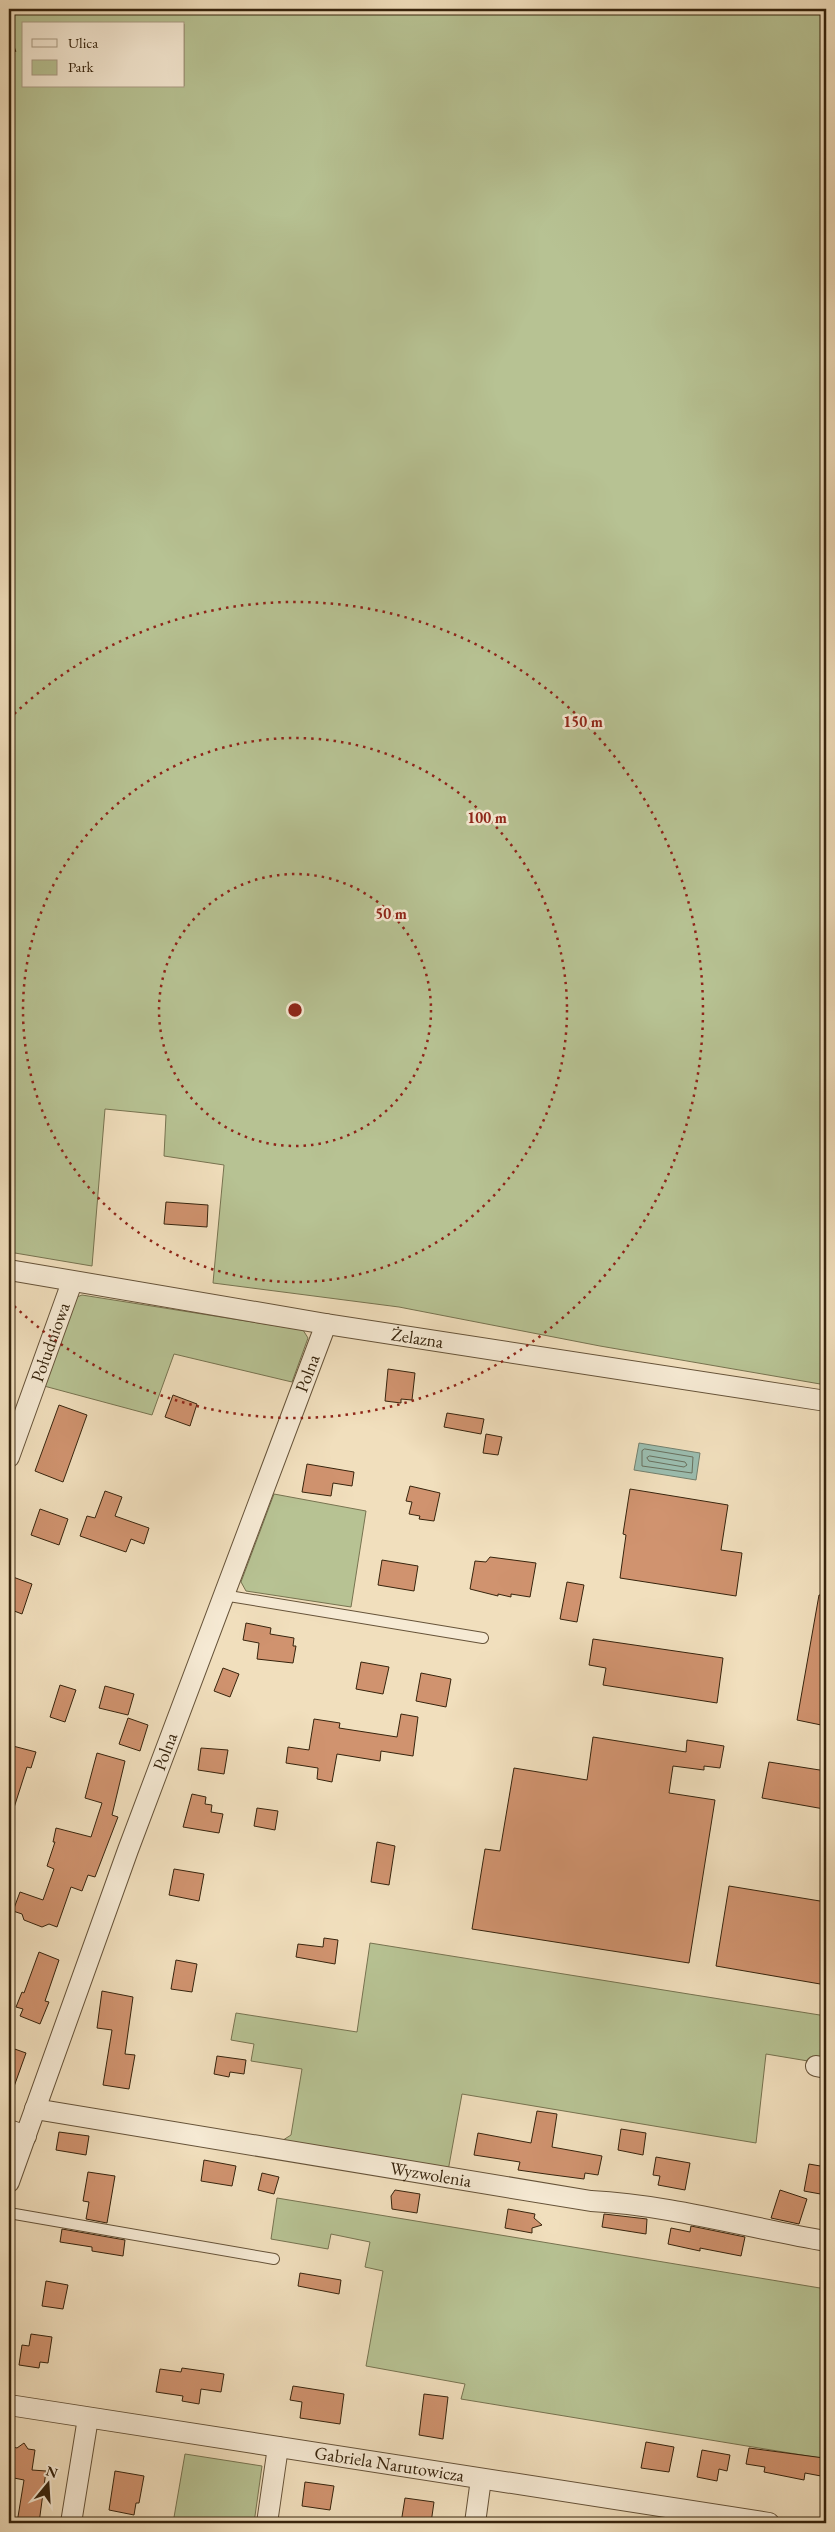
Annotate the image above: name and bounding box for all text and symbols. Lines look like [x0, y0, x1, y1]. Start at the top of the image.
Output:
legend [22, 22, 185, 88]
text: Ulica [68, 33, 98, 52]
text: Park [68, 57, 95, 76]
text: 150 m [563, 712, 603, 731]
text: 100 m [467, 808, 507, 827]
text: 50 m [375, 904, 407, 923]
centre of rings [286, 1001, 304, 1019]
street label: Południowa [25, 1298, 75, 1385]
street label: Żelazna [390, 1322, 446, 1353]
street label: Polna [289, 1350, 325, 1395]
street label: Polna [147, 1728, 183, 1773]
street label: Wyzwolenia [388, 2156, 474, 2192]
street label: Gabriela Narutowicza [313, 2441, 467, 2487]
north arrow [22, 2460, 72, 2510]
text: N [44, 2461, 61, 2482]

